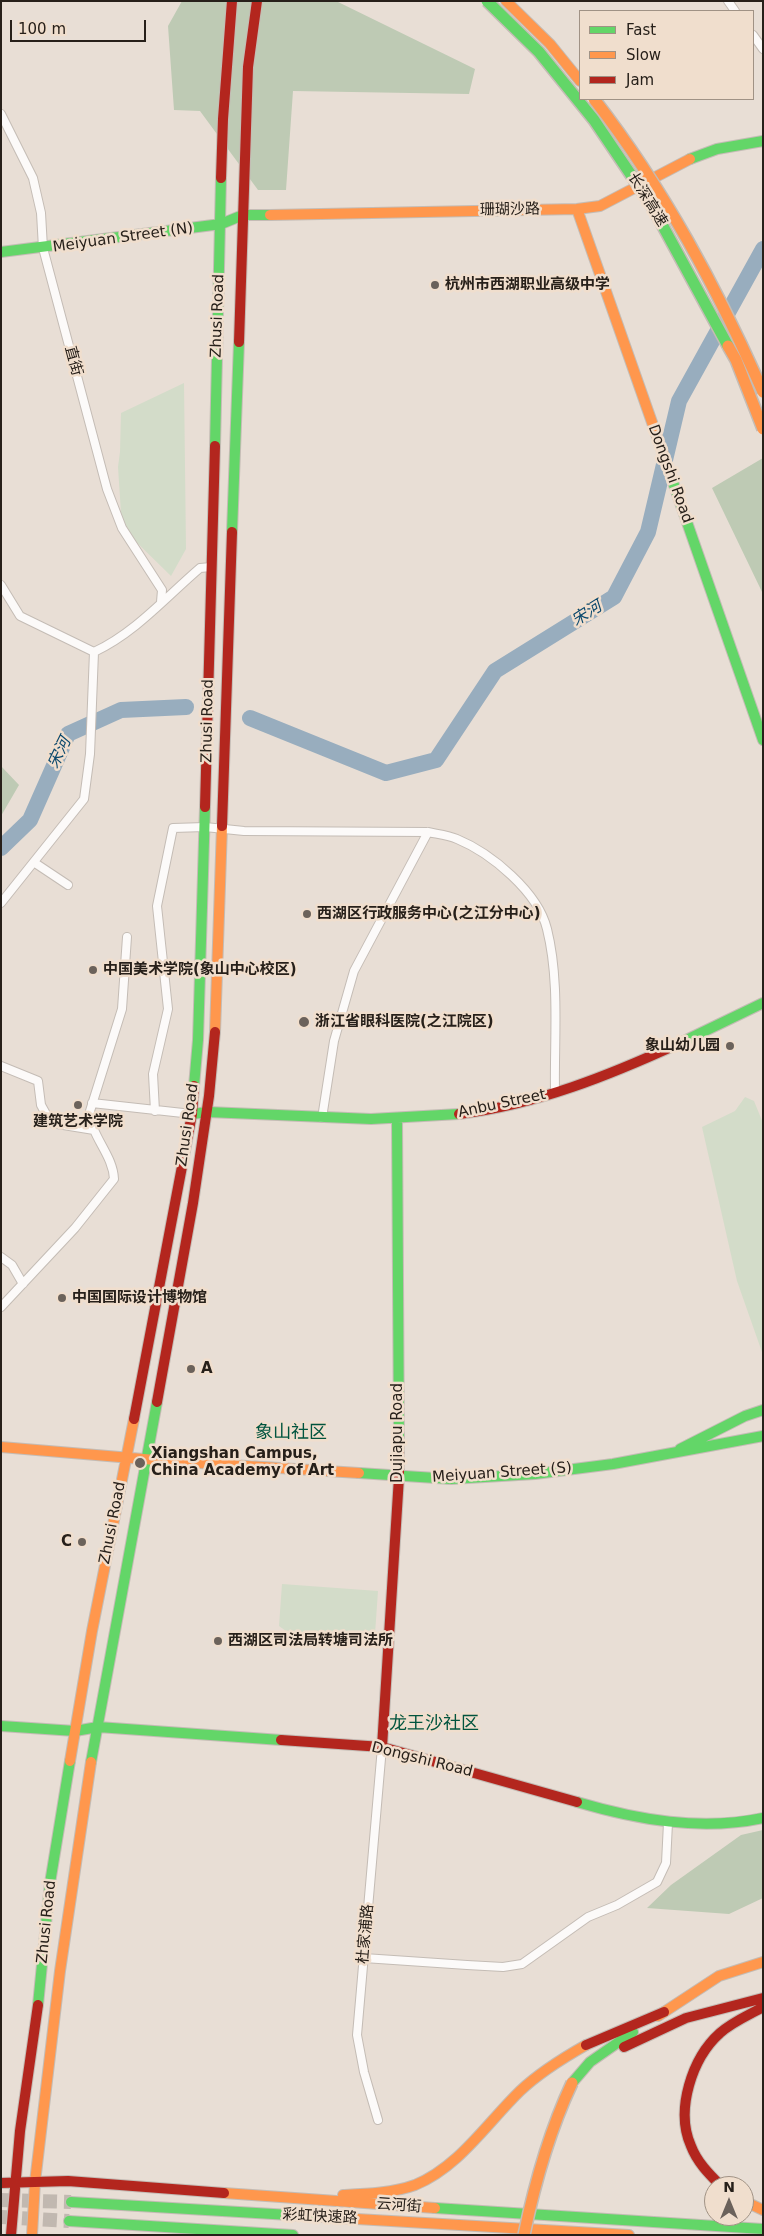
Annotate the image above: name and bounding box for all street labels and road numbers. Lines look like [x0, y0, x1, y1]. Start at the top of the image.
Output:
street label: 长深高速 [623, 170, 671, 230]
street label: 珊瑚沙路 [480, 200, 540, 220]
street label: Meiyuan Street (N) [52, 219, 194, 257]
street label: Zhusi Road [208, 274, 228, 358]
street label: 直街 [60, 344, 86, 378]
street label: Dongshi Road [644, 422, 696, 526]
street label: Zhusi Road [198, 679, 218, 763]
street label: Zhusi Road [173, 1082, 203, 1168]
street label: Anbu Street [457, 1086, 547, 1122]
street label: Dujiapu Road [389, 1383, 407, 1483]
street label: Meiyuan Street (S) [432, 1459, 572, 1487]
street label: Zhusi Road [96, 1480, 130, 1566]
street label: Dongshi Road [370, 1739, 474, 1781]
street label: Zhusi Road [34, 1879, 60, 1965]
street label: 杜家浦路 [354, 1903, 378, 1965]
street label: 云河街 [376, 2195, 422, 2217]
street label: 彩虹快速路 [282, 2206, 358, 2228]

